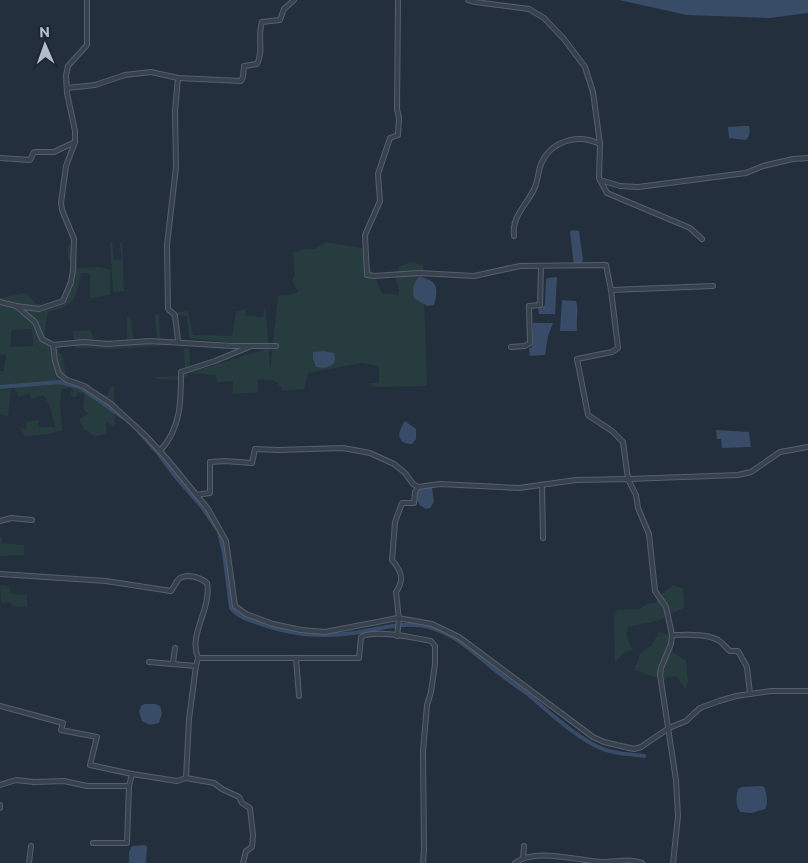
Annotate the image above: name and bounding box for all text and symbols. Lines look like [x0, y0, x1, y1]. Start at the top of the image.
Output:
north arrow [20, 20, 70, 70]
text: N [39, 23, 50, 40]

